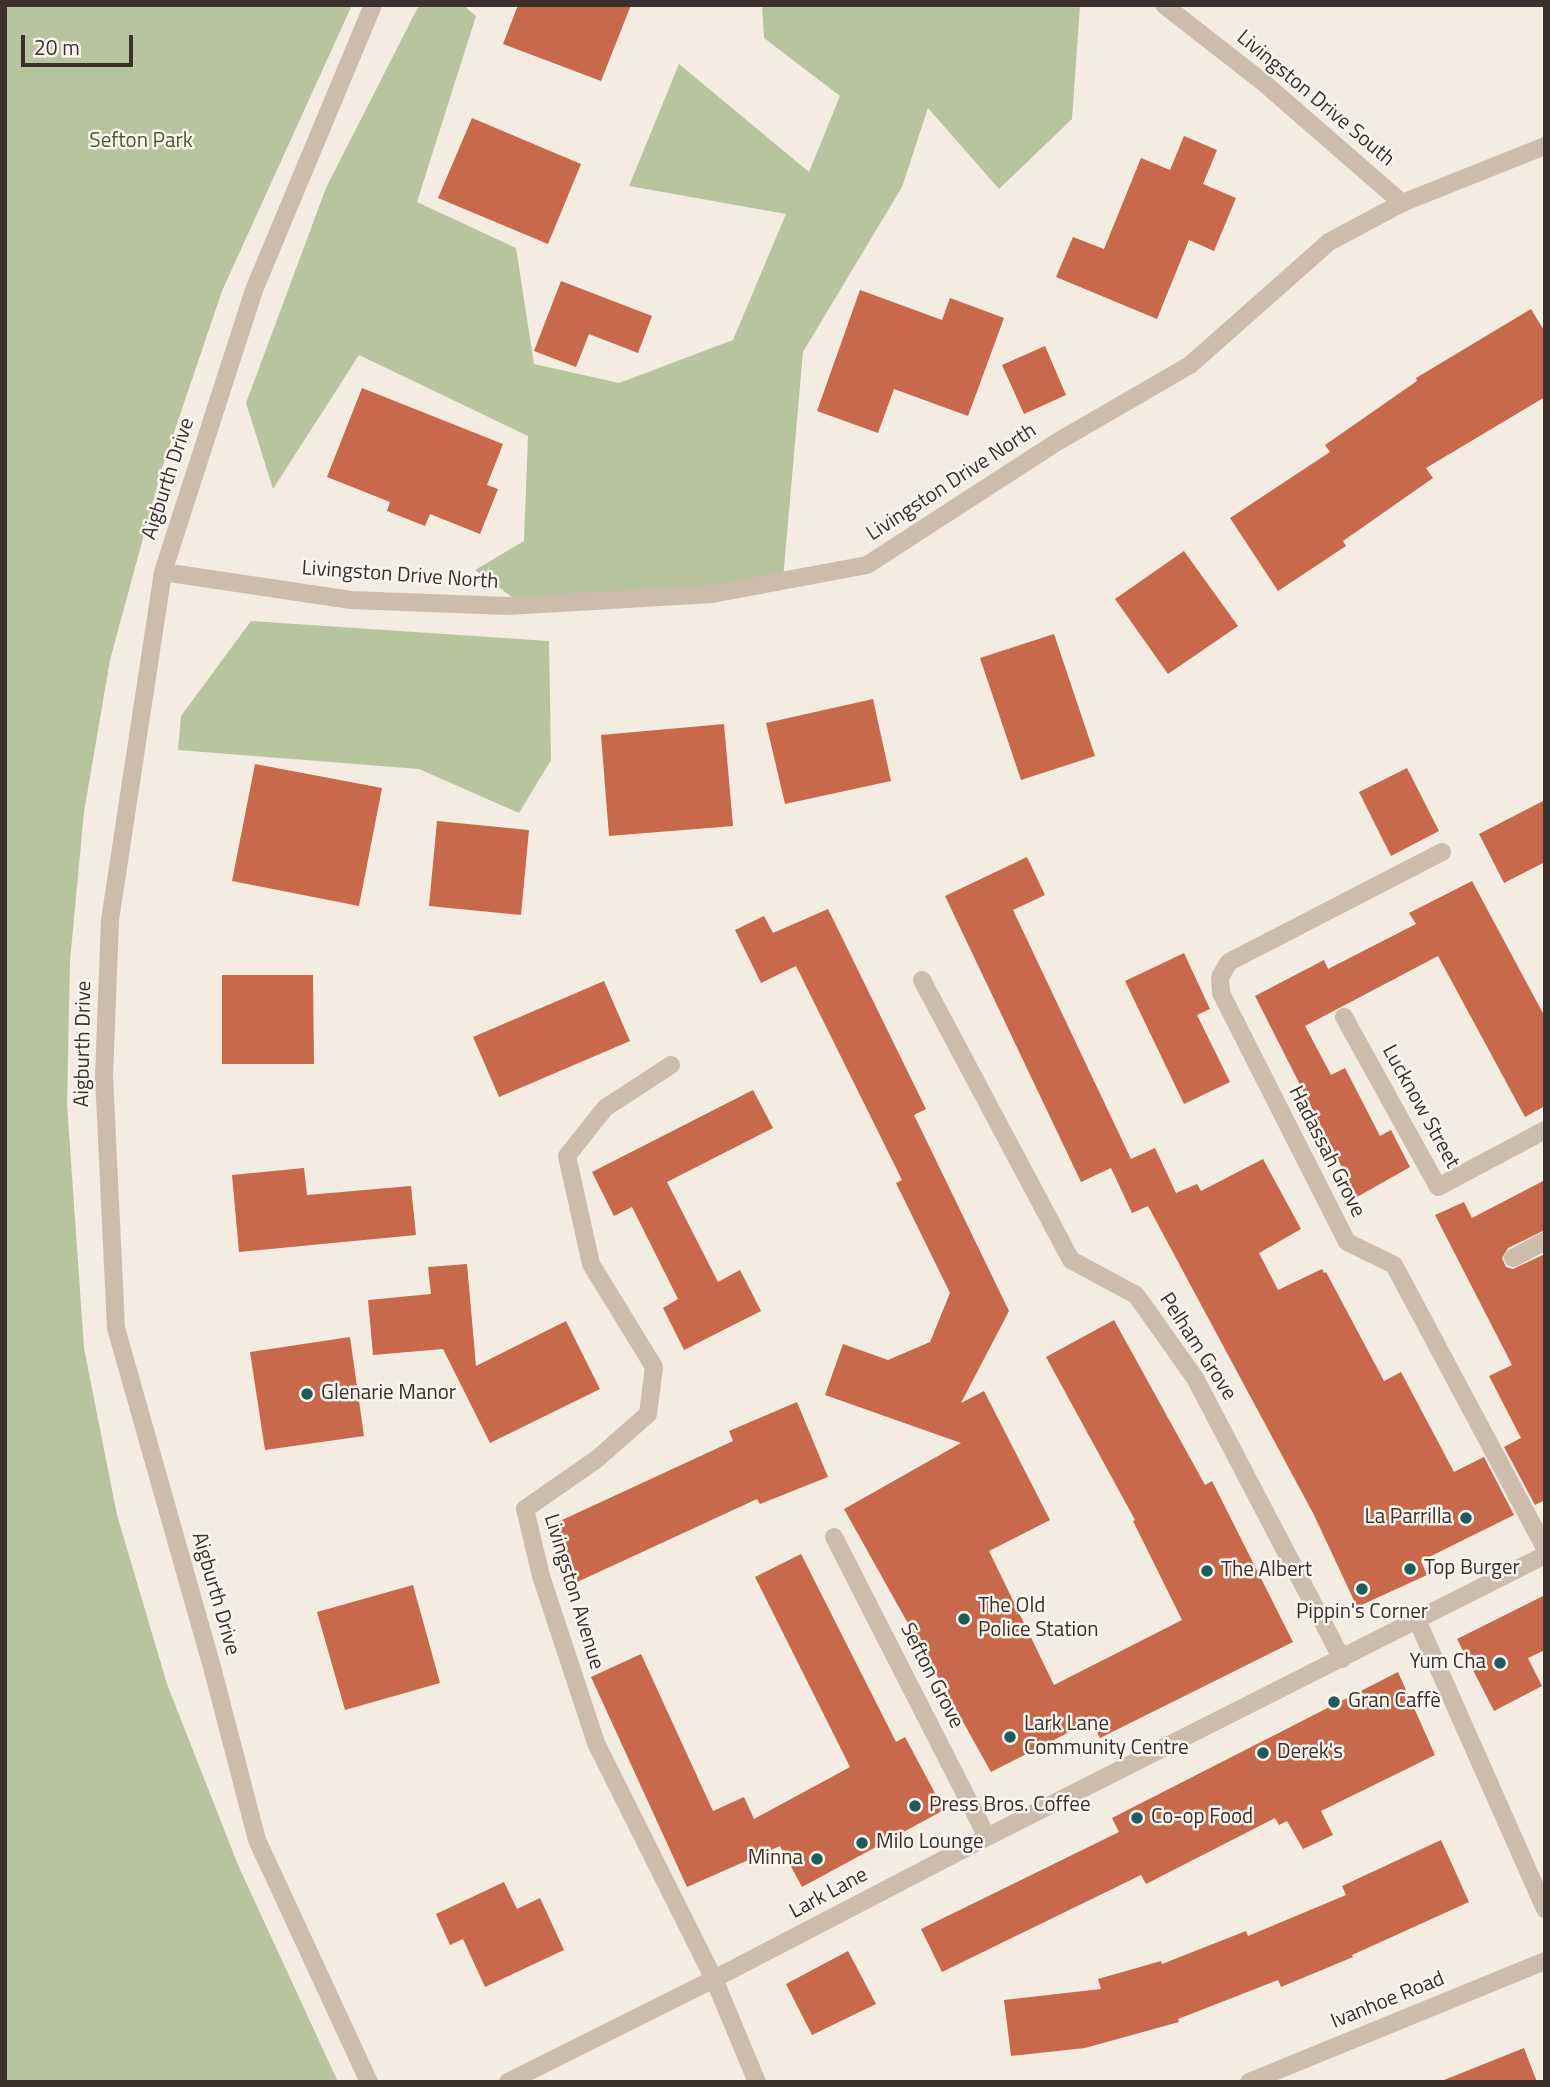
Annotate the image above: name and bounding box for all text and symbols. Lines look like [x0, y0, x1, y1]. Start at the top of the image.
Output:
scale bar [24, 21, 136, 65]
street label: Livingston Drive South [1231, 26, 1399, 172]
text: 20 m [34, 31, 80, 63]
park label: Sefton Park [89, 129, 193, 155]
street label: Aigburth Drive [137, 415, 201, 543]
street label: Livingston Drive North [862, 419, 1042, 547]
street label: Livingston Drive North [301, 557, 499, 595]
street label: Aigburth Drive [70, 981, 98, 1107]
street label: Lucknow Street [1376, 1041, 1464, 1173]
street label: Hadassah Grove [1282, 1082, 1370, 1222]
street label: Pelham Grove [1153, 1288, 1241, 1406]
place label: Glenarie Manor [321, 1381, 456, 1407]
marker: Glenarie Manor [299, 1386, 315, 1402]
place label: La Parrilla [1365, 1505, 1452, 1531]
marker: La Parrilla [1458, 1510, 1474, 1526]
street label: Livingston Avenue [537, 1511, 609, 1673]
street label: Aigburth Drive [185, 1530, 245, 1658]
place label: Top Burger [1424, 1556, 1520, 1582]
place label: The Albert [1221, 1558, 1312, 1584]
marker: Top Burger [1402, 1561, 1418, 1577]
marker: The Albert [1199, 1563, 1215, 1579]
marker: Pippin's Corner [1354, 1581, 1370, 1597]
place label: The Old Police Station [978, 1594, 1099, 1644]
place label: Pippin's Corner [1296, 1600, 1428, 1626]
marker: The Old Police Station [956, 1611, 972, 1627]
street label: Sefton Grove [894, 1619, 968, 1733]
place label: Yum Cha [1409, 1650, 1486, 1676]
marker: Yum Cha [1492, 1655, 1508, 1671]
place label: Gran Caffè [1348, 1689, 1441, 1715]
marker: Gran Caffè [1326, 1694, 1342, 1710]
place label: Lark Lane Community Centre [1024, 1712, 1189, 1762]
marker: Lark Lane Community Centre [1002, 1729, 1018, 1745]
place label: Derek's [1277, 1740, 1343, 1766]
marker: Derek's [1255, 1745, 1271, 1761]
place label: Press Bros. Coffee [929, 1793, 1090, 1819]
marker: Press Bros. Coffee [907, 1798, 923, 1814]
place label: Co-op Food [1151, 1805, 1253, 1831]
marker: Co-op Food [1129, 1810, 1145, 1826]
place label: Milo Lounge [876, 1830, 984, 1856]
marker: Milo Lounge [854, 1835, 870, 1851]
place label: Minna [748, 1846, 803, 1872]
marker: Minna [809, 1851, 825, 1867]
street label: Lark Lane [786, 1863, 872, 1925]
street label: Ivanhoe Road [1328, 1967, 1448, 2035]

